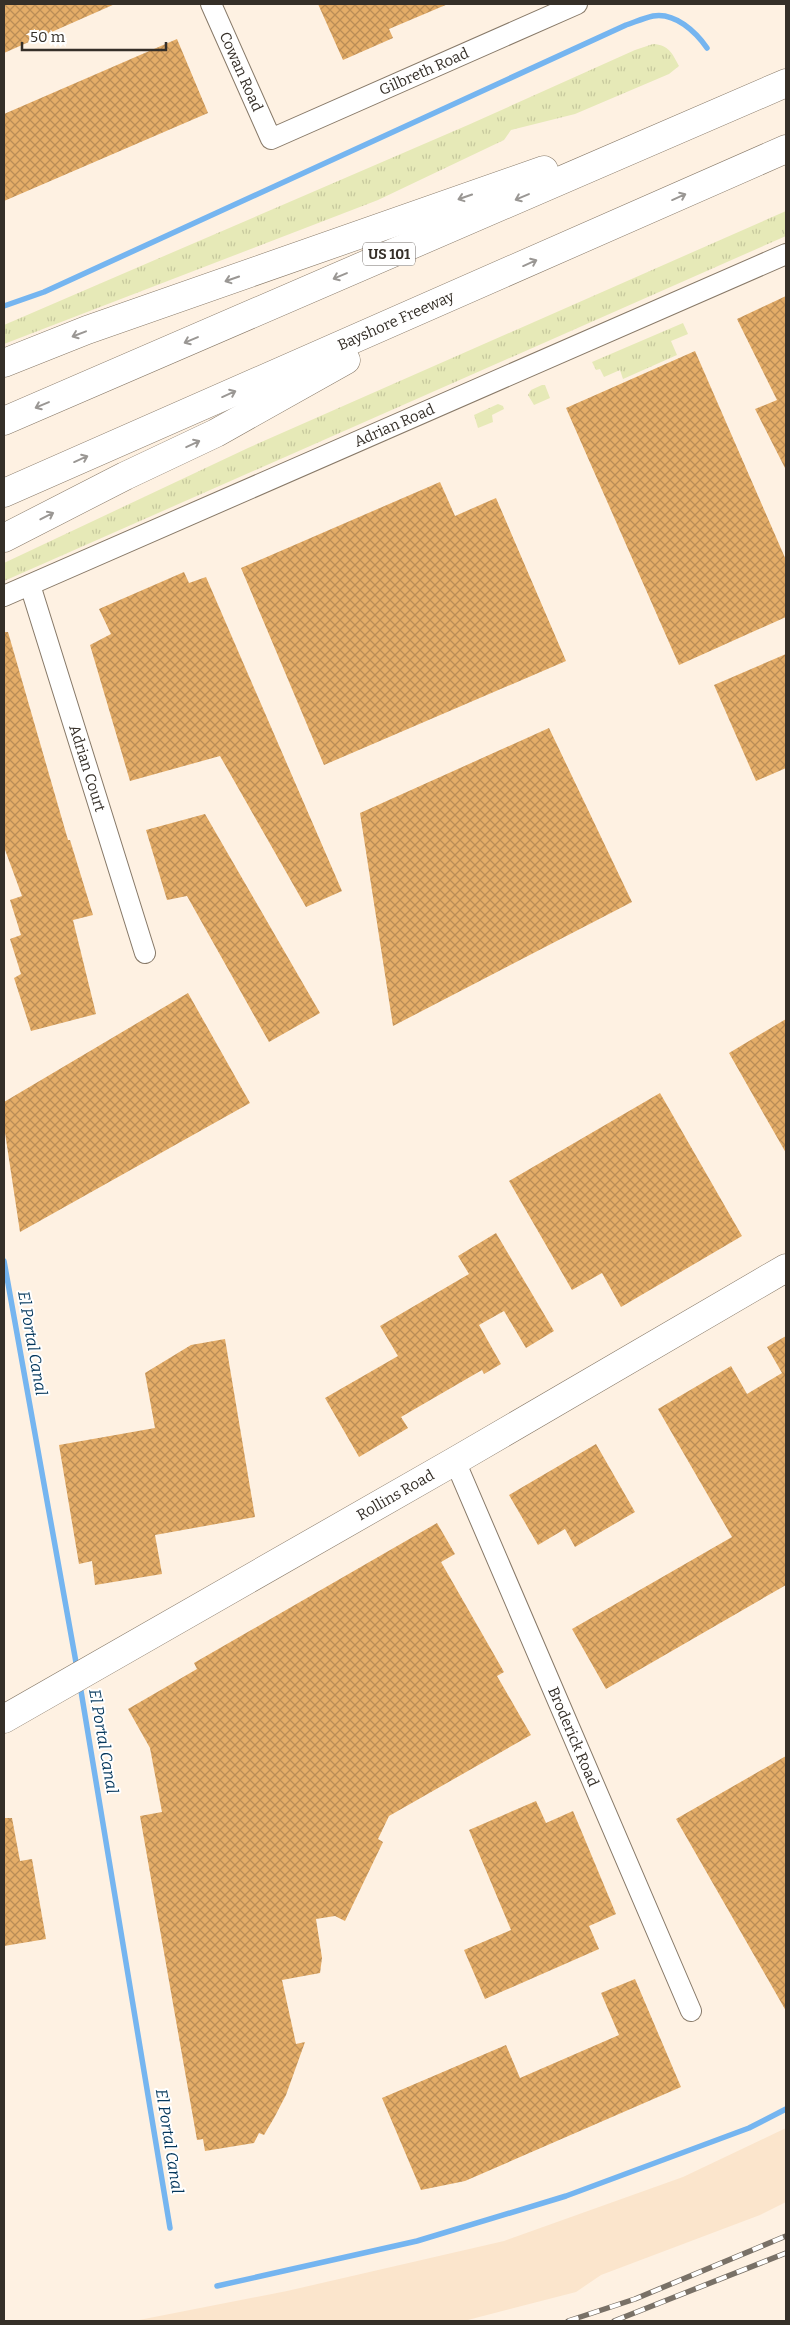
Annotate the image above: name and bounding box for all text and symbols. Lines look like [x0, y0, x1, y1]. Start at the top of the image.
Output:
scale bar [22, 20, 166, 52]
text: 50 m [30, 28, 66, 46]
street label: Cowan Road [215, 29, 267, 114]
street label: Gilbreth Road [376, 44, 472, 99]
one-way arrow [671, 192, 686, 202]
one-way arrow [458, 193, 474, 202]
one-way arrow [515, 193, 530, 203]
road number: US 101 [363, 242, 415, 266]
one-way arrow [522, 257, 537, 267]
one-way arrow [333, 271, 348, 281]
one-way arrow [225, 275, 241, 284]
street label: Bayshore Freeway [335, 287, 457, 354]
one-way arrow [72, 329, 87, 339]
one-way arrow [184, 336, 199, 346]
one-way arrow [221, 389, 236, 399]
one-way arrow [35, 400, 50, 410]
street label: Adrian Road [351, 400, 437, 451]
one-way arrow [185, 439, 200, 448]
one-way arrow [73, 454, 88, 463]
one-way arrow [39, 511, 54, 520]
street label: Adrian Court [65, 723, 109, 814]
water label: El Portal Canal [14, 1289, 51, 1397]
street label: Rollins Road [354, 1466, 437, 1524]
street label: Broderick Road [544, 1684, 603, 1789]
water label: El Portal Canal [85, 1687, 122, 1795]
water label: El Portal Canal [152, 2087, 187, 2195]

